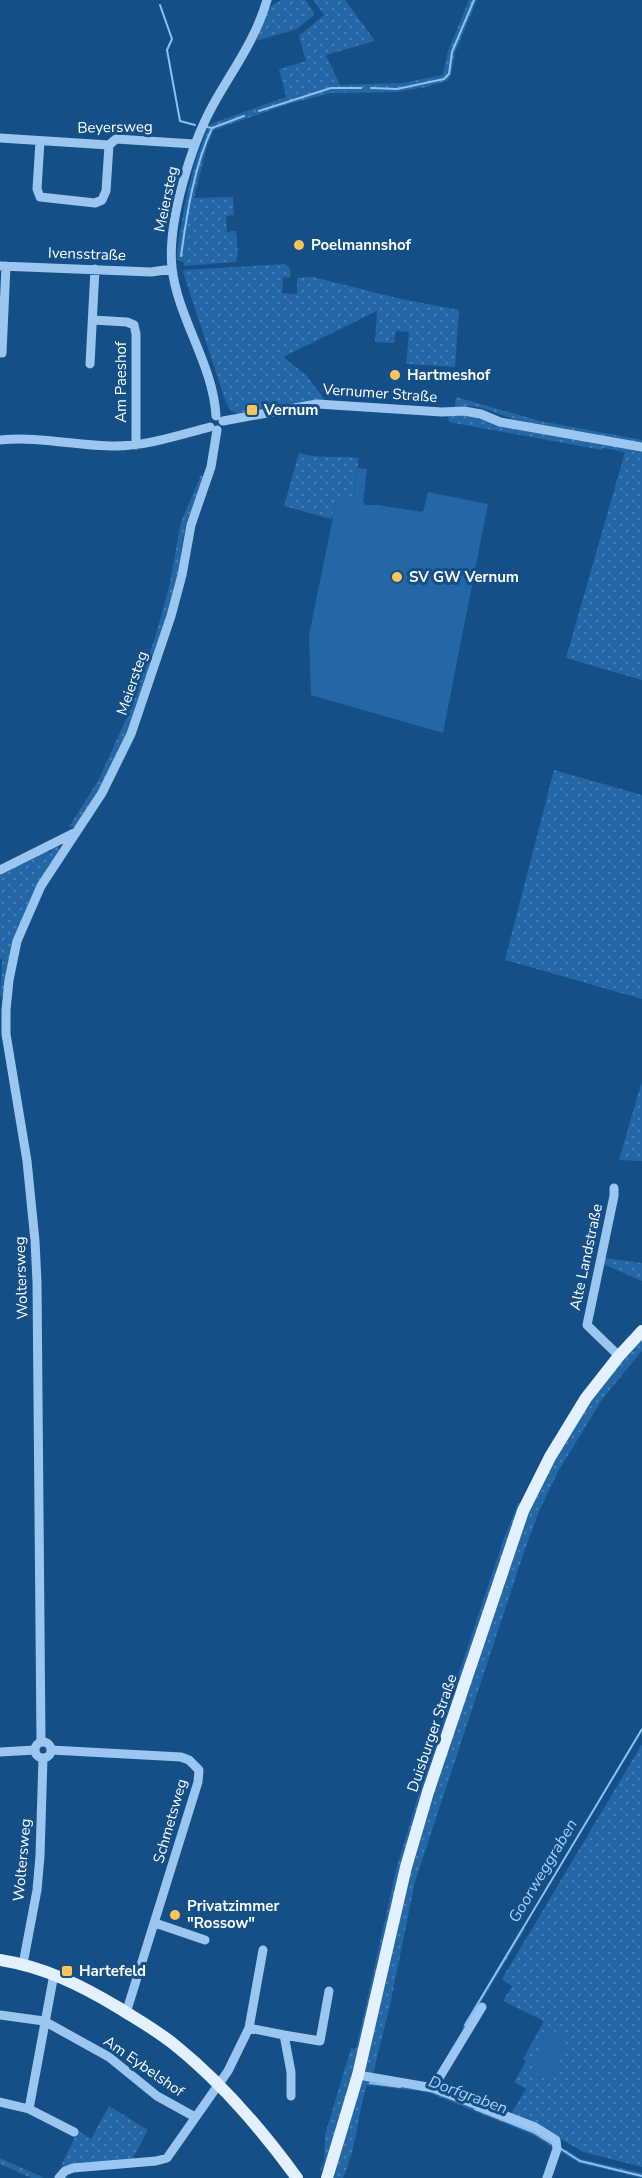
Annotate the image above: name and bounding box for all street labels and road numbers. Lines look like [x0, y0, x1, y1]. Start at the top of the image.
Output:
street label: Beyersweg [77, 116, 153, 138]
street label: Meiersteg [149, 164, 183, 234]
street label: Ivensstraße [48, 243, 126, 265]
street label: Am Paeshof [111, 340, 131, 423]
street label: Vernumer Straße [321, 379, 438, 407]
street label: Meiersteg [112, 648, 152, 718]
street label: Alte Landstraße [565, 1202, 607, 1312]
street label: Woltersweg [10, 1236, 32, 1320]
street label: Duisburger Straße [402, 1671, 462, 1795]
street label: Schmetsweg [148, 1776, 192, 1866]
street label: Woltersweg [8, 1818, 36, 1902]
street label: Am Eybelshof [100, 2031, 189, 2102]

